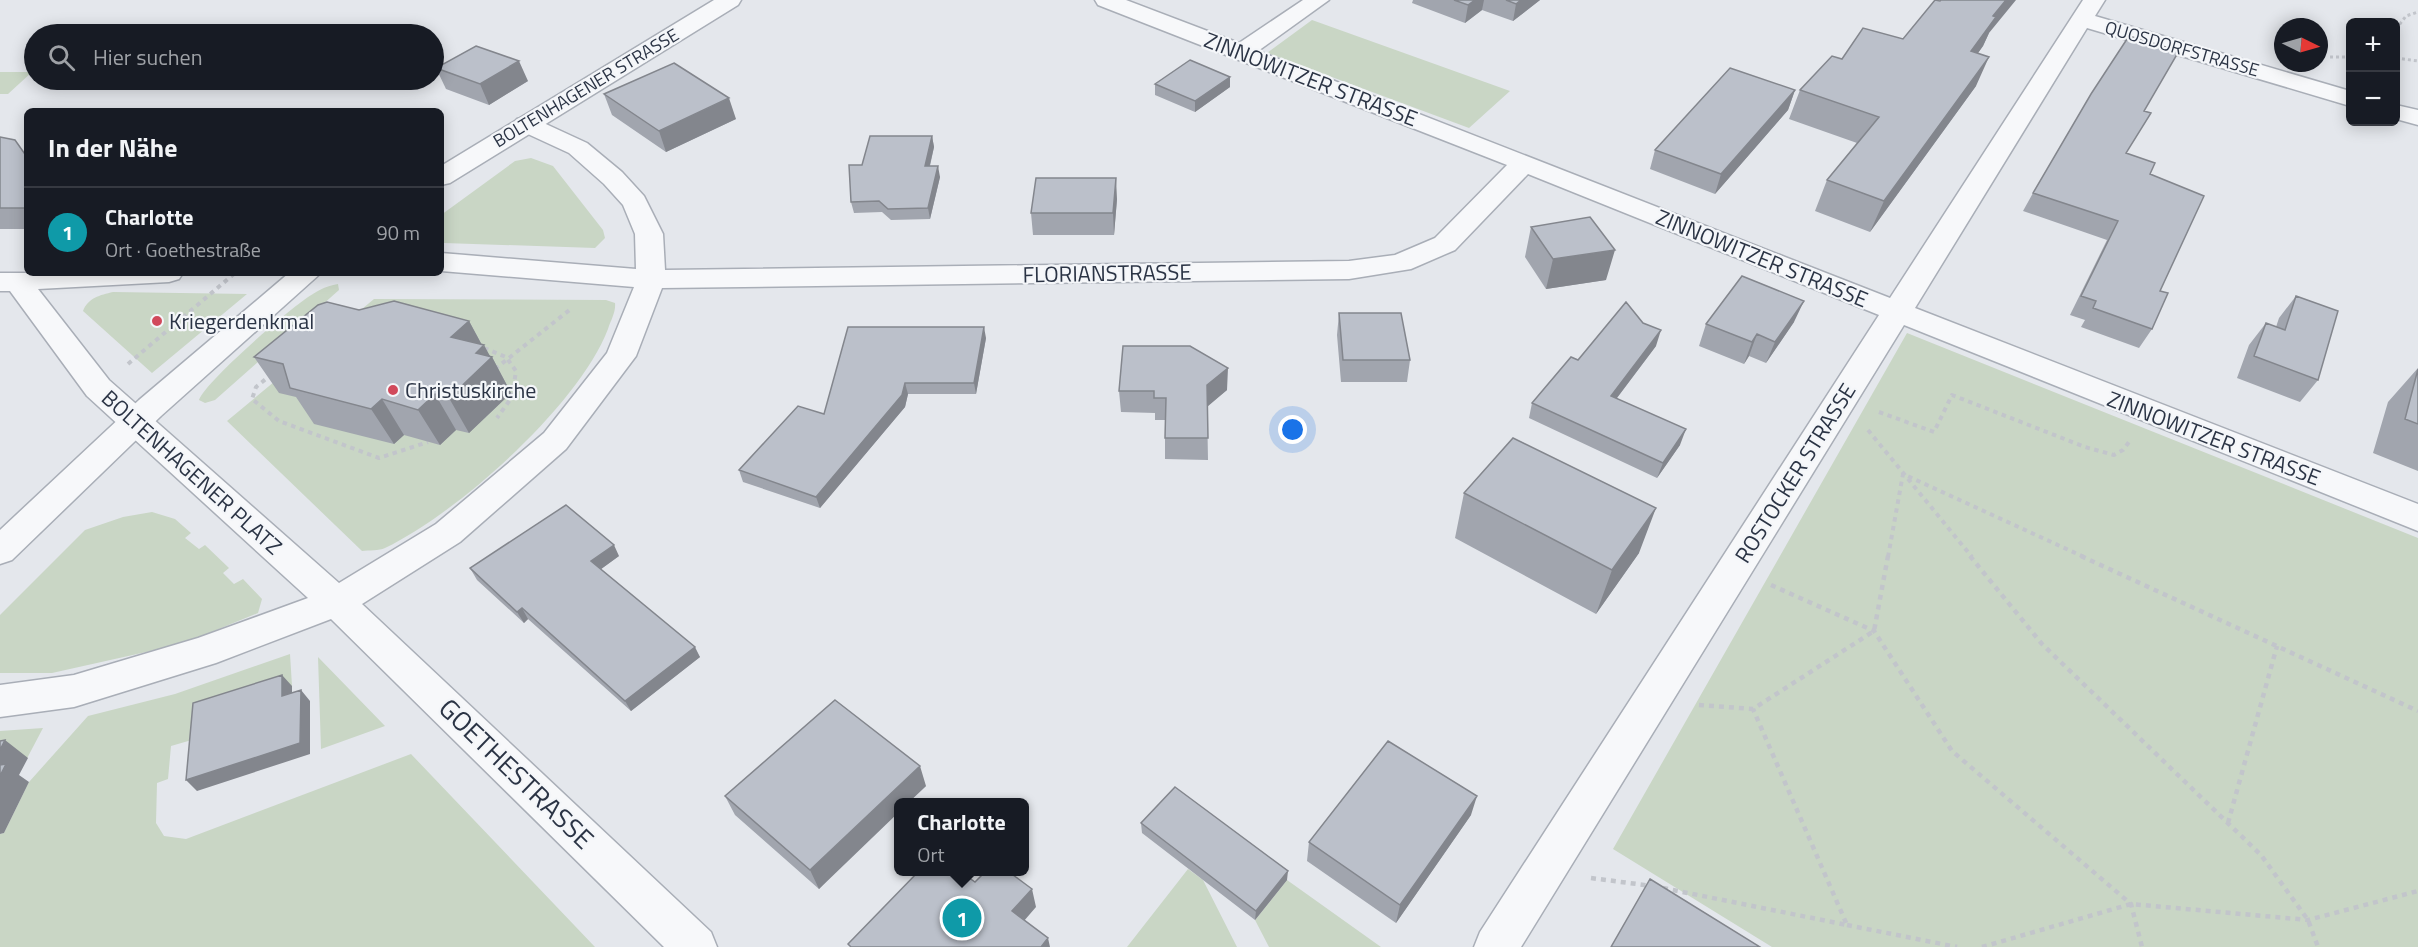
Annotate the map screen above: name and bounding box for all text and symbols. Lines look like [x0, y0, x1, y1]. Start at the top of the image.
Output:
street label: QUOSDORFSTRASSE [2102, 14, 2262, 83]
north arrow [2274, 18, 2328, 72]
map controls [2346, 18, 2400, 126]
button: + [2346, 18, 2400, 72]
street label: BOLTENHAGENER STRASSE [488, 21, 684, 154]
street label: ZINNOWITZER STRASSE [1199, 23, 1423, 135]
search box [24, 24, 444, 90]
text: Hier suchen [93, 40, 202, 74]
icon: search [45, 41, 78, 74]
button: − [2346, 72, 2400, 126]
text: In der Nähe [48, 128, 177, 167]
text: Charlotte [105, 200, 193, 234]
street label: ZINNOWITZER STRASSE [1651, 200, 1873, 316]
text: 1 [62, 217, 73, 248]
text: 90 m [376, 217, 420, 248]
text: Ort · Goethestraße [105, 234, 261, 265]
street label: FLORIANSTRASSE [1022, 255, 1192, 291]
place label: Kriegerdenkmal [169, 304, 314, 338]
marker: Kriegerdenkmal [150, 314, 164, 328]
place label: Christuskirche [405, 373, 536, 407]
street label: ROSTOCKER STRASSE [1726, 376, 1864, 570]
street label: BOLTENHAGENER PLATZ [94, 381, 290, 563]
street label: ZINNOWITZER STRASSE [2102, 382, 2326, 494]
marker: Christuskirche [386, 383, 400, 397]
your location [1278, 415, 1307, 444]
street label: GOETHESTRASSE [430, 688, 604, 858]
popup [894, 798, 1029, 876]
text: Charlotte [917, 805, 1006, 839]
text: Ort [917, 839, 944, 870]
pin: 1 [942, 896, 982, 940]

